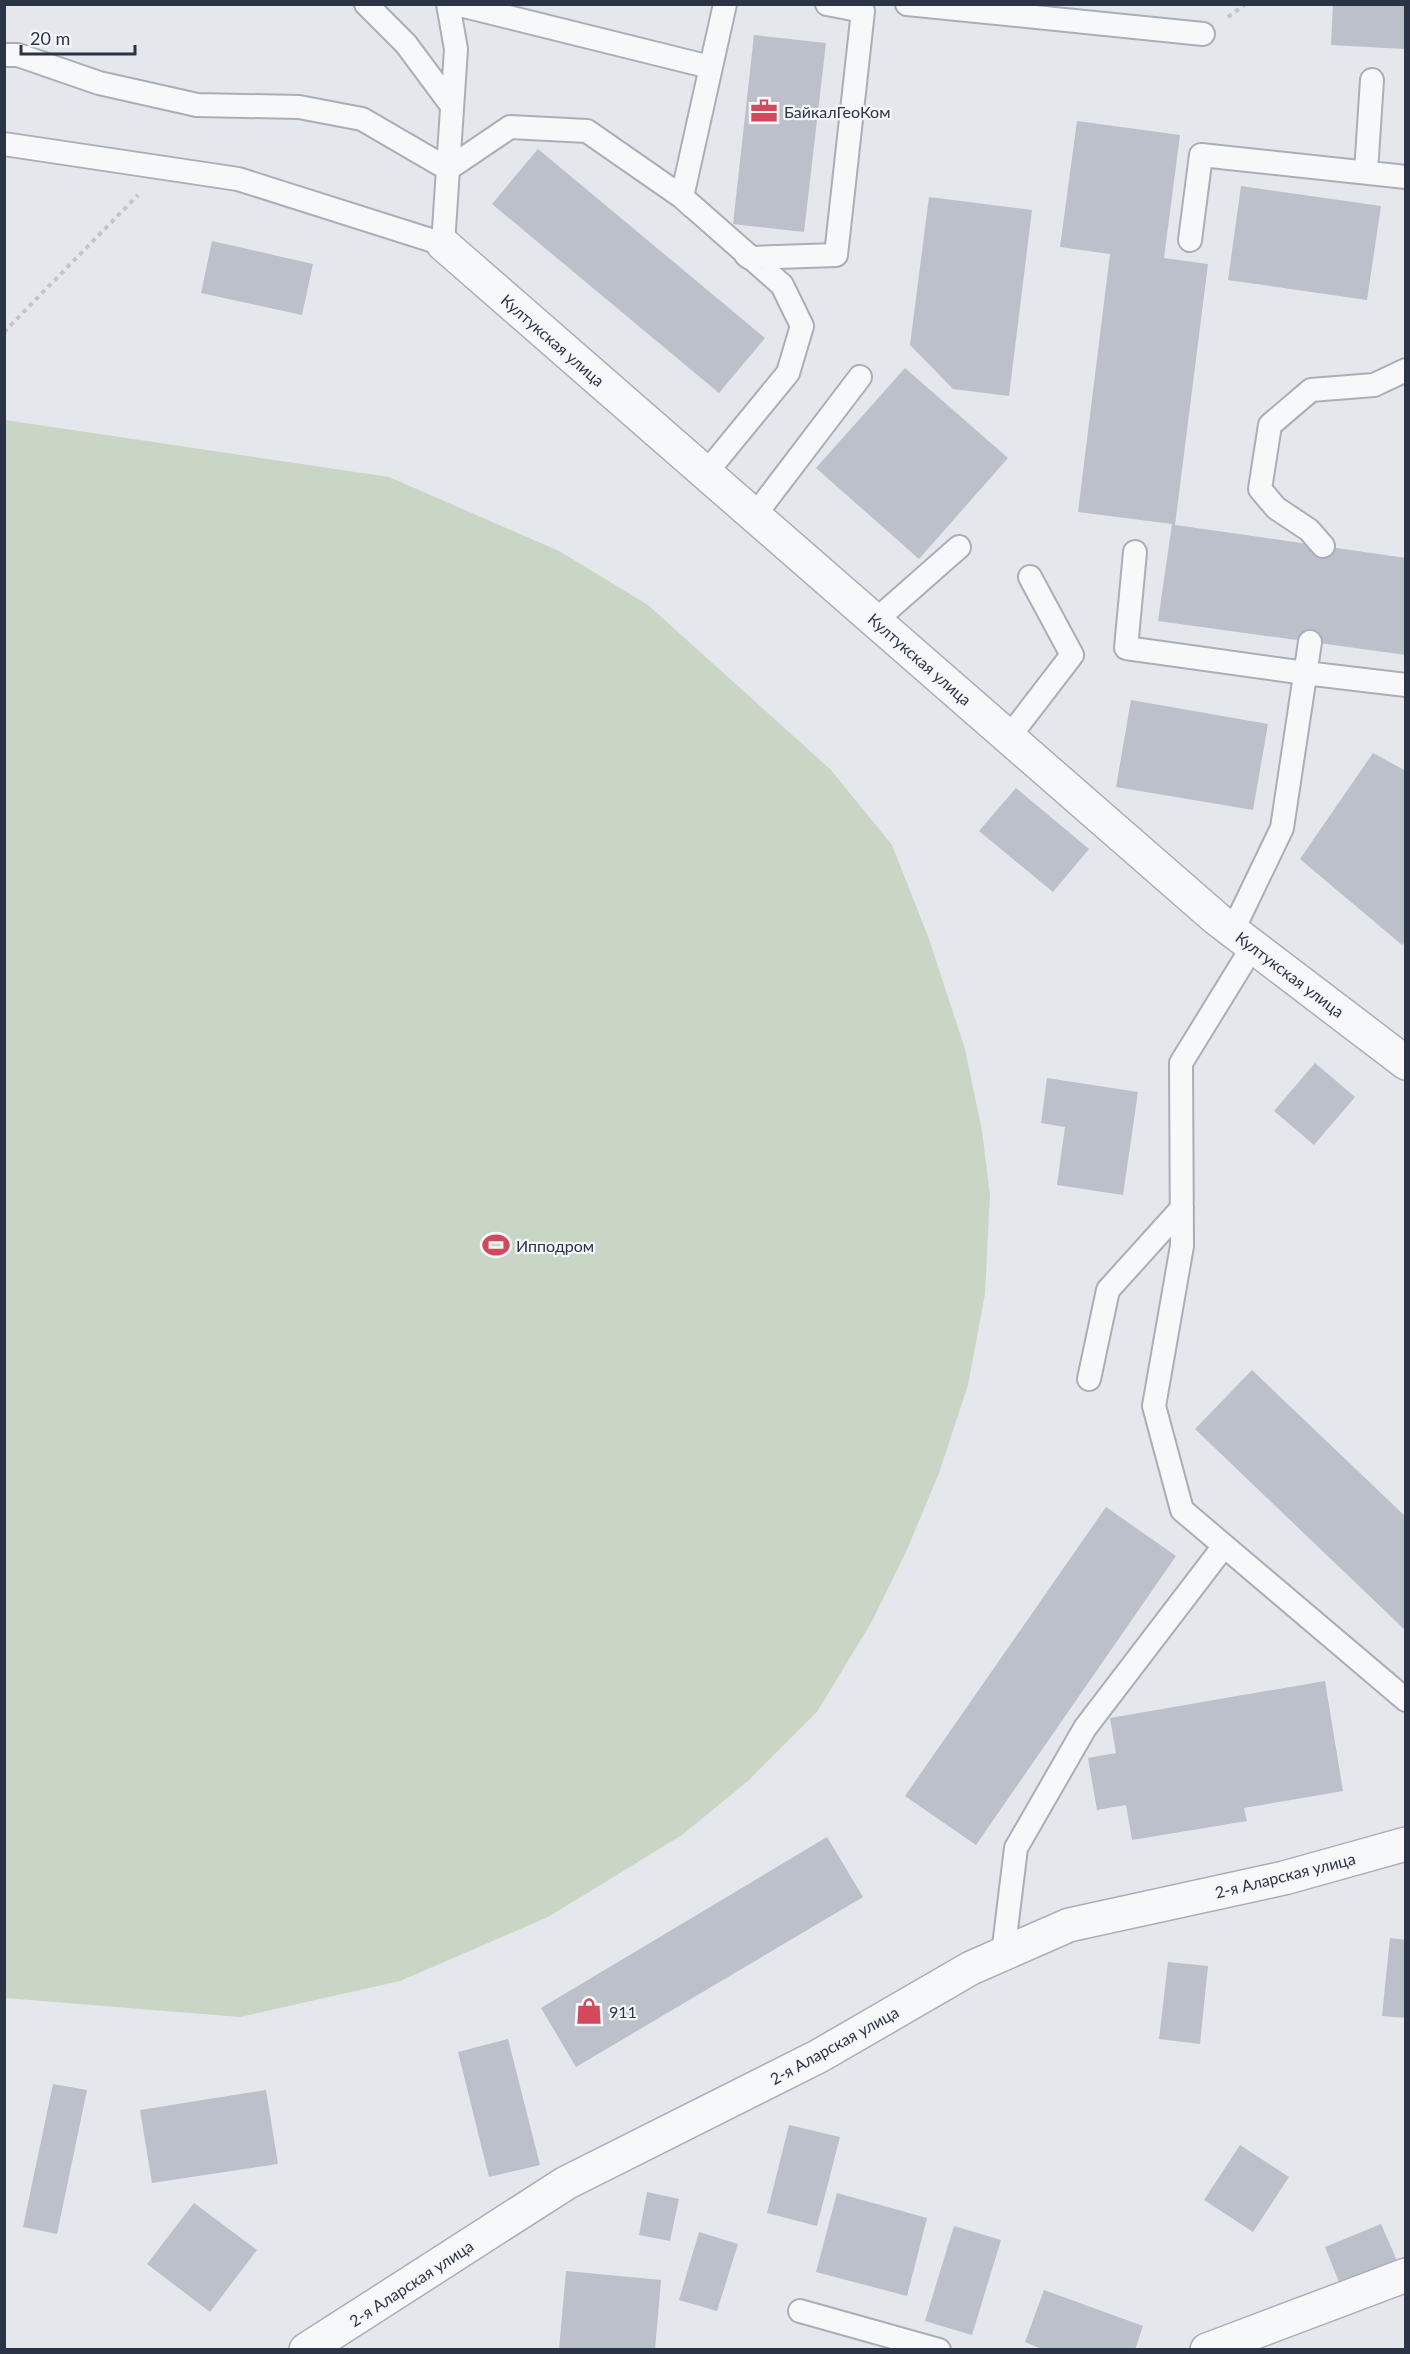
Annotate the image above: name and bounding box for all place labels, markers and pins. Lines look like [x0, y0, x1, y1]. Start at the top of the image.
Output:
office icon: БайкалГеоКом [749, 96, 779, 126]
place label: БайкалГеоКом [784, 102, 890, 121]
sports icon: Ипподром [481, 1230, 511, 1260]
place label: Ипподром [516, 1236, 594, 1255]
shop icon: 911 [574, 1996, 604, 2026]
place label: 911 [609, 2002, 637, 2021]

